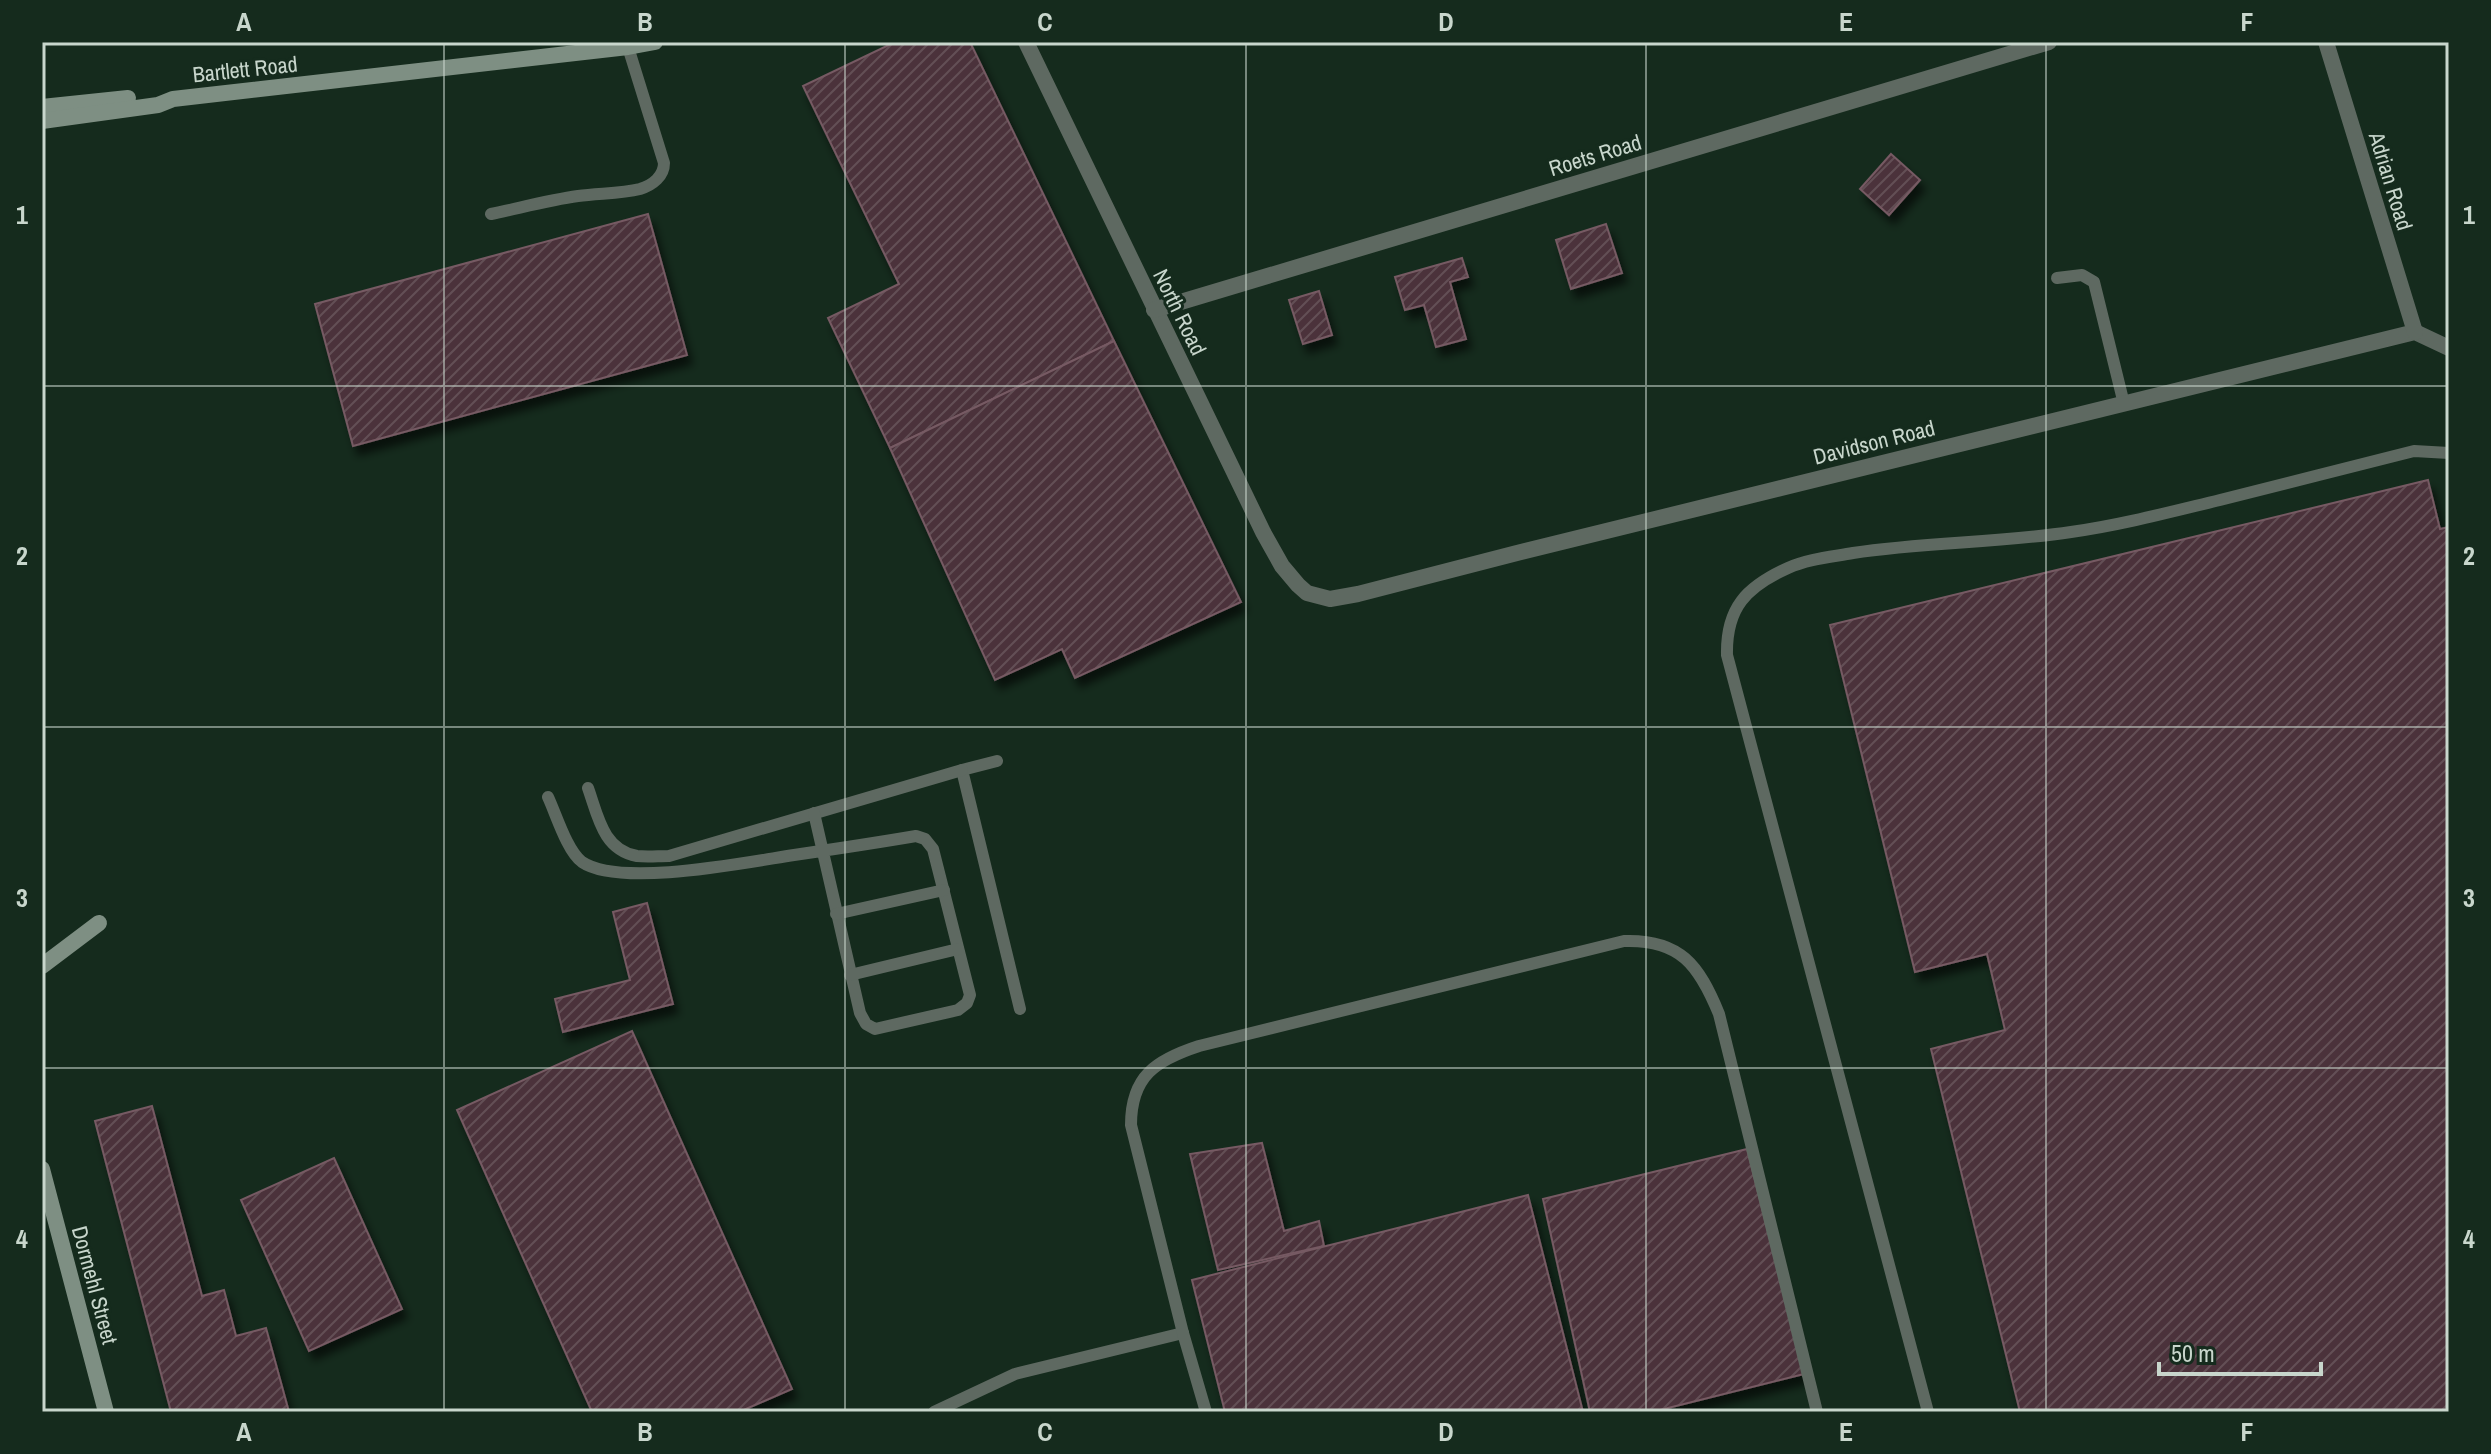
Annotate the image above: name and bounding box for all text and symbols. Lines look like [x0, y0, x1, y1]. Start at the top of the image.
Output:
text: A [236, 4, 252, 39]
text: B [637, 4, 653, 39]
text: C [1037, 4, 1053, 39]
text: D [1438, 4, 1454, 39]
text: E [1839, 4, 1853, 39]
text: F [2240, 4, 2254, 39]
street label: Bartlett Road [191, 49, 299, 89]
street label: Roets Road [1545, 127, 1645, 183]
street label: Adrian Road [2362, 127, 2420, 234]
text: 1 [16, 197, 28, 232]
text: 1 [2463, 197, 2475, 232]
street label: North Road [1146, 264, 1214, 360]
street label: Davidson Road [1810, 412, 1938, 472]
text: 2 [16, 538, 28, 573]
text: 2 [2463, 538, 2475, 573]
text: 3 [16, 880, 28, 915]
text: 3 [2463, 880, 2475, 915]
text: 4 [16, 1221, 28, 1256]
text: 4 [2463, 1221, 2475, 1256]
street label: Dormehl Street [65, 1223, 125, 1347]
scale bar [2159, 1326, 2321, 1376]
text: 50 m [2171, 1337, 2215, 1369]
text: A [236, 1414, 252, 1449]
text: B [637, 1414, 653, 1449]
text: C [1037, 1414, 1053, 1449]
text: D [1438, 1414, 1454, 1449]
text: E [1839, 1414, 1853, 1449]
text: F [2240, 1414, 2254, 1449]

